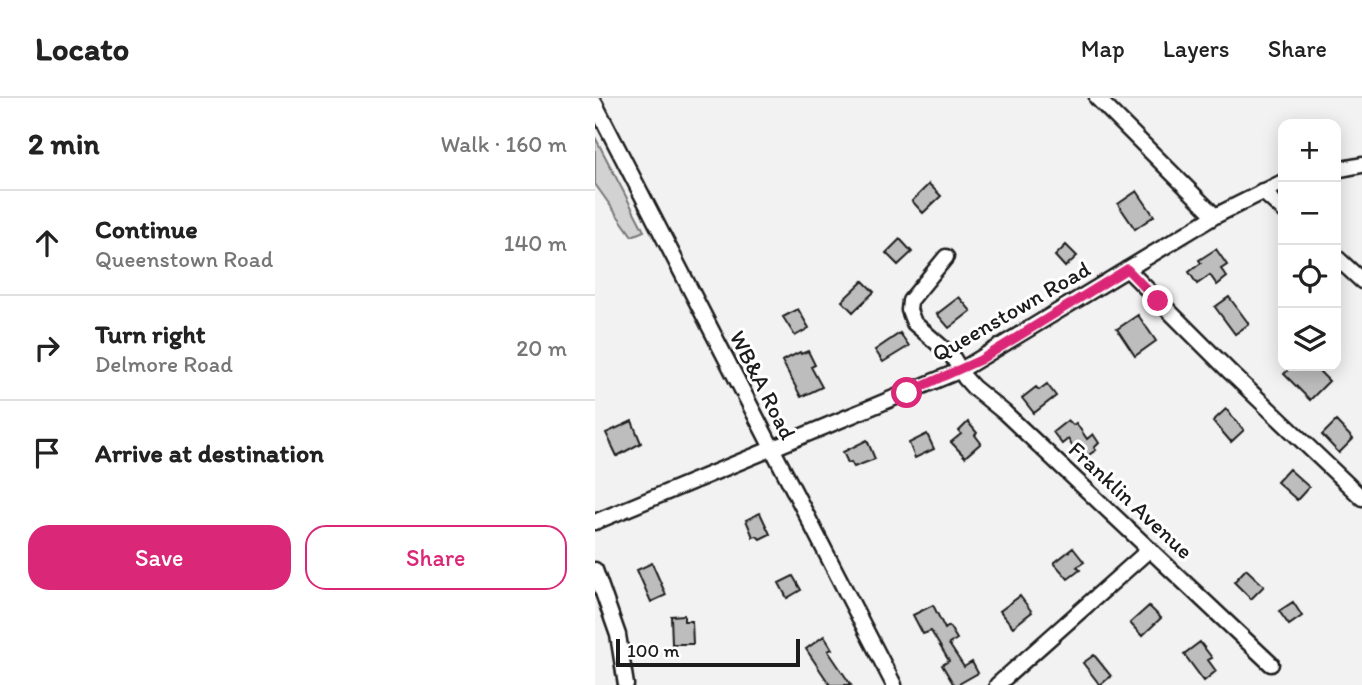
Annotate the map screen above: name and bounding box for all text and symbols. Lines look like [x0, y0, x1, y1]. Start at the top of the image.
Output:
text: Locato [35, 29, 129, 68]
text: Map [1081, 34, 1125, 63]
text: Layers [1163, 34, 1230, 63]
text: Share [1268, 34, 1327, 63]
map controls [1278, 119, 1341, 371]
button: + [1278, 119, 1341, 182]
text: 2 min [28, 125, 99, 162]
text: Walk · 160 m [441, 130, 567, 158]
button: − [1278, 182, 1341, 245]
text: Continue [95, 213, 198, 245]
icon: ahead [28, 224, 66, 262]
text: 140 m [504, 229, 567, 257]
text: Queenstown Road [95, 245, 273, 273]
button: locate [1278, 245, 1341, 308]
street label: Queenstown Road [927, 254, 1096, 368]
route end [1142, 285, 1173, 316]
button: layers [1278, 308, 1341, 371]
text: Turn right [95, 318, 206, 350]
street label: WB&A Road [724, 326, 803, 445]
icon: right [28, 329, 66, 367]
text: 20 m [516, 334, 567, 362]
text: Delmore Road [95, 350, 233, 378]
route start [891, 377, 922, 408]
icon: arrive [28, 434, 66, 472]
street label: Franklin Avenue [1063, 435, 1199, 565]
text: Arrive at destination [95, 437, 324, 469]
button: Save [28, 525, 291, 590]
button: Share [305, 525, 567, 590]
scale bar [616, 636, 800, 668]
text: 100 m [627, 639, 679, 662]

